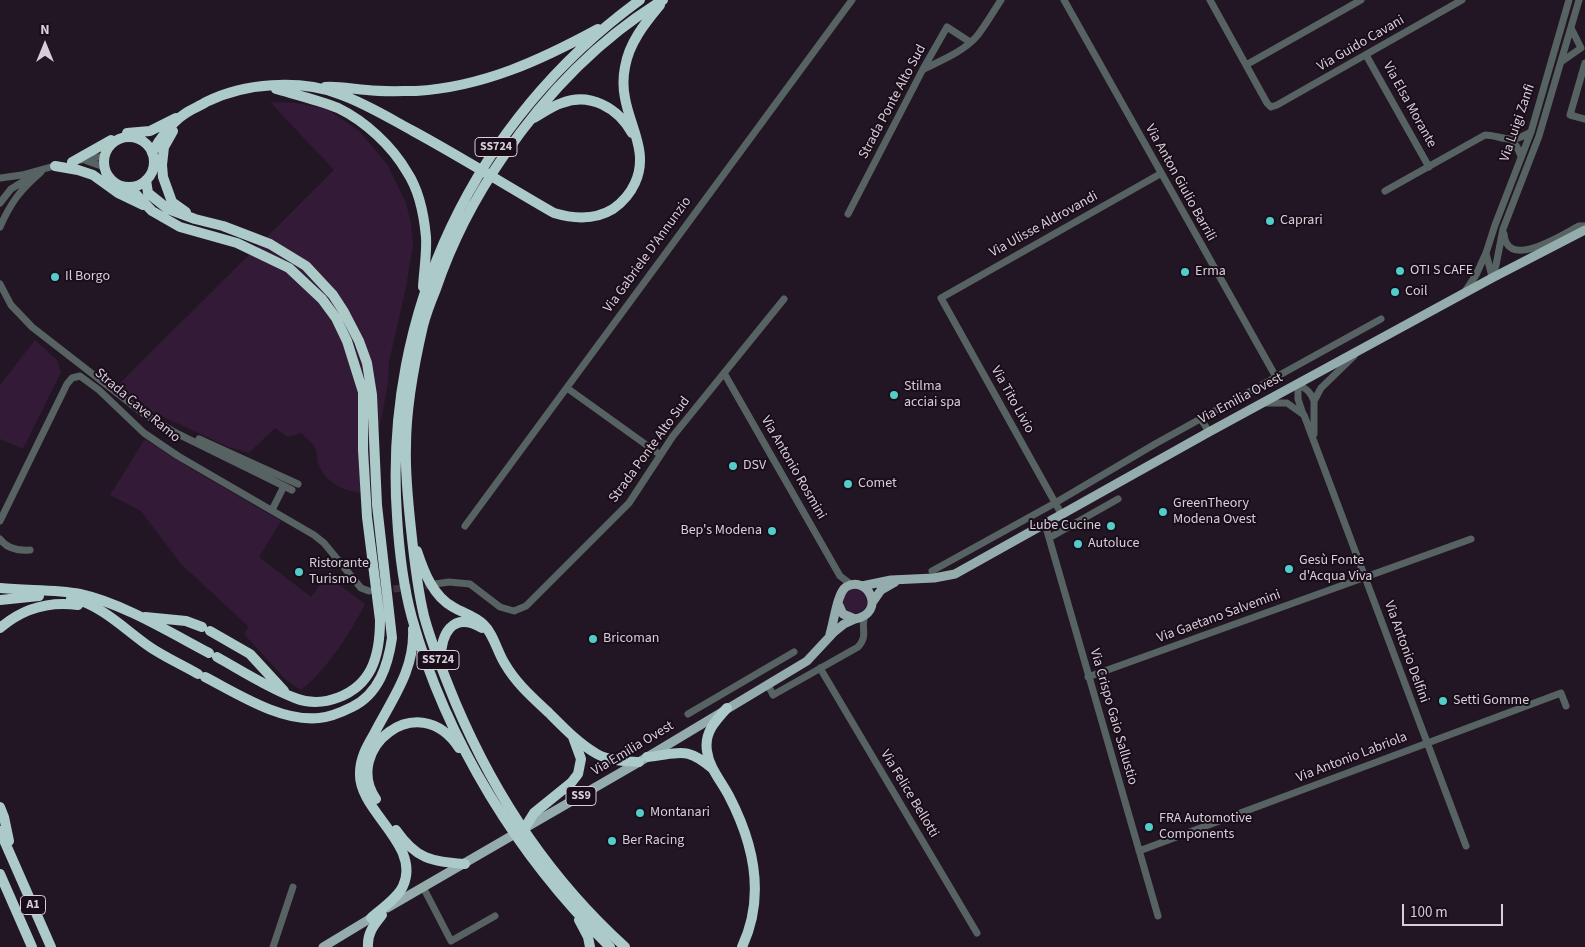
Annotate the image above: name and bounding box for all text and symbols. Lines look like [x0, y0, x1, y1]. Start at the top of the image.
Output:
street label: Via Guido Cavani [1314, 12, 1408, 76]
north arrow [20, 20, 70, 70]
text: N [40, 20, 50, 40]
street label: Strada Ponte Alto Sud [856, 42, 930, 162]
street label: Via Elsa Morante [1378, 59, 1440, 151]
street label: Via Luigi Zanfi [1497, 82, 1539, 164]
street label: Via Anton Giulio Barrili [1141, 122, 1219, 244]
road number: SS724 [475, 138, 517, 156]
street label: Via Ulisse Aldrovandi [987, 188, 1101, 262]
street label: Via Gabriele D'Annunzio [600, 194, 696, 316]
place label: Caprari [1280, 213, 1323, 229]
marker: Caprari [1264, 215, 1276, 227]
place label: OTI S CAFE [1410, 263, 1473, 279]
place label: Erma [1195, 264, 1226, 280]
marker: OTI S CAFE [1394, 265, 1406, 277]
marker: Erma [1179, 266, 1191, 278]
place label: Il Borgo [65, 269, 110, 285]
marker: Il Borgo [49, 271, 61, 283]
place label: Coil [1405, 284, 1428, 300]
marker: Coil [1389, 286, 1401, 298]
street label: Via Tito Livio [987, 363, 1037, 437]
street label: Strada Cave Ramo [91, 365, 183, 447]
street label: Via Emilia Ovest [1196, 370, 1286, 428]
place label: Stilma acciai spa [904, 379, 961, 412]
marker: Stilma acciai spa [888, 389, 900, 401]
street label: Strada Ponte Alto Sud [606, 394, 694, 506]
street label: Via Antonio Rosmini [757, 413, 829, 523]
place label: DSV [743, 458, 766, 474]
marker: DSV [727, 460, 739, 472]
place label: Comet [858, 476, 897, 492]
marker: Comet [842, 478, 854, 490]
place label: GreenTheory Modena Ovest [1173, 496, 1256, 528]
marker: GreenTheory Modena Ovest [1157, 506, 1169, 518]
place label: Lube Cucine [1029, 518, 1101, 534]
marker: Lube Cucine [1105, 520, 1117, 532]
place label: Bep's Modena [680, 523, 762, 539]
marker: Bep's Modena [766, 525, 778, 537]
place label: Autoluce [1088, 536, 1139, 552]
marker: Autoluce [1072, 538, 1084, 550]
place label: Gesù Fonte d'Acqua Viva [1299, 553, 1372, 586]
place label: Ristorante Turismo [309, 556, 369, 588]
marker: Gesù Fonte d'Acqua Viva [1283, 563, 1295, 575]
marker: Ristorante Turismo [293, 566, 305, 578]
street label: Via Gaetano Salvemini [1155, 587, 1283, 647]
street label: Via Antonio Delfini [1380, 599, 1432, 705]
place label: Bricoman [603, 631, 660, 647]
marker: Bricoman [587, 633, 599, 645]
street label: Via Crispo Gaio Sallustio [1085, 647, 1141, 787]
road number: SS724 [417, 650, 459, 670]
place label: Setti Gomme [1453, 693, 1529, 709]
marker: Setti Gomme [1437, 695, 1449, 707]
street label: Via Emilia Ovest [589, 718, 677, 780]
street label: Via Antonio Labriola [1294, 729, 1410, 787]
street label: Via Felice Bellotti [876, 747, 942, 841]
road number: SS9 [566, 786, 596, 806]
place label: Montanari [650, 805, 710, 821]
marker: Montanari [634, 807, 646, 819]
place label: FRA Automotive Components [1159, 811, 1252, 844]
marker: FRA Automotive Components [1143, 821, 1155, 833]
place label: Ber Racing [622, 833, 684, 849]
marker: Ber Racing [606, 835, 618, 847]
scale bar [1405, 894, 1506, 926]
road number: A1 [20, 896, 46, 914]
text: 100 m [1410, 902, 1448, 923]

